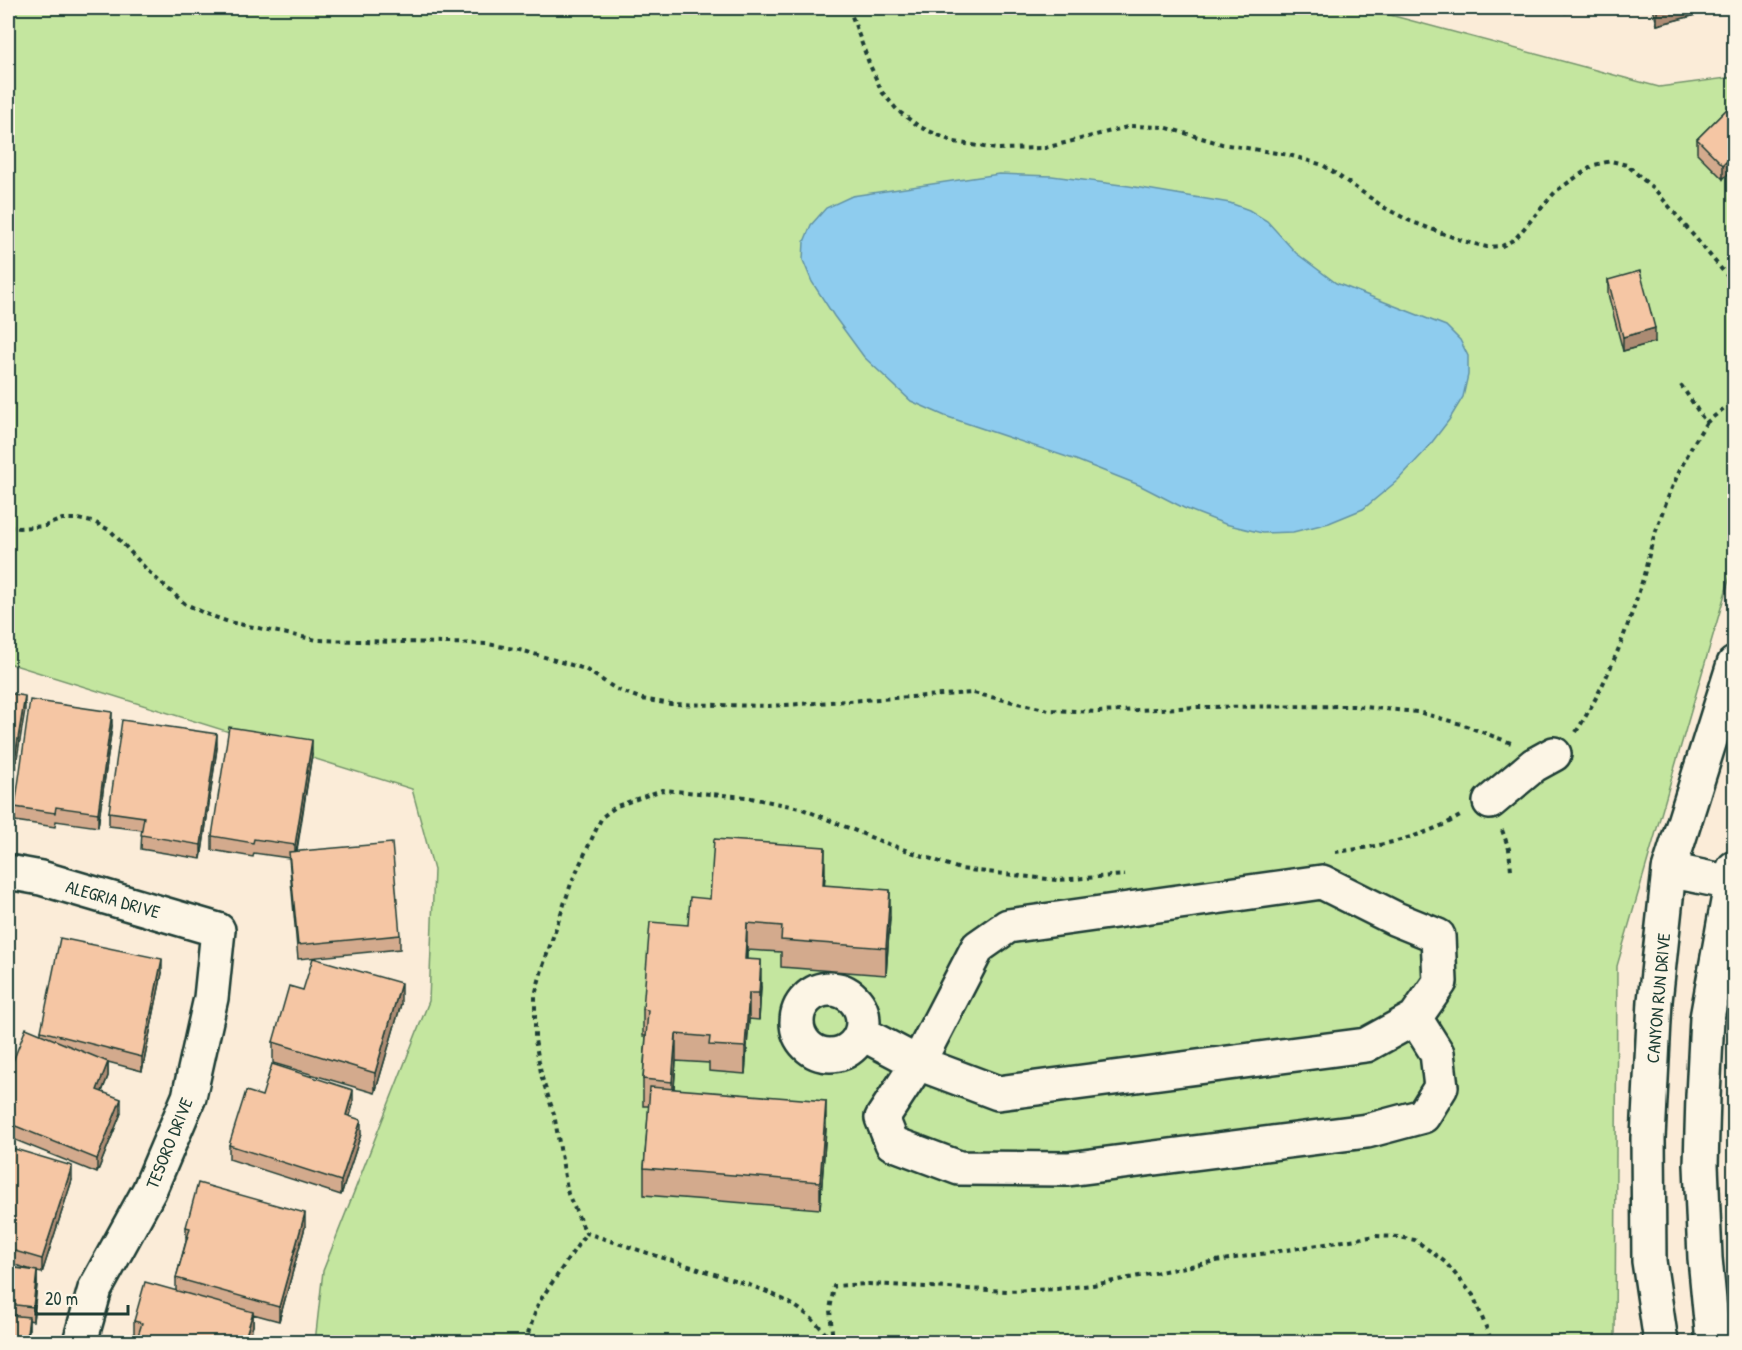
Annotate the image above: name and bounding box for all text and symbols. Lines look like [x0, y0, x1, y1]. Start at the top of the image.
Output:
street label: ALEGRIA DRIVE [63, 874, 163, 924]
street label: CANYON RUN DRIVE [1640, 932, 1676, 1064]
street label: TESORO DRIVE [139, 1094, 199, 1192]
scale bar [36, 1278, 128, 1316]
text: 20 m [45, 1286, 78, 1311]

